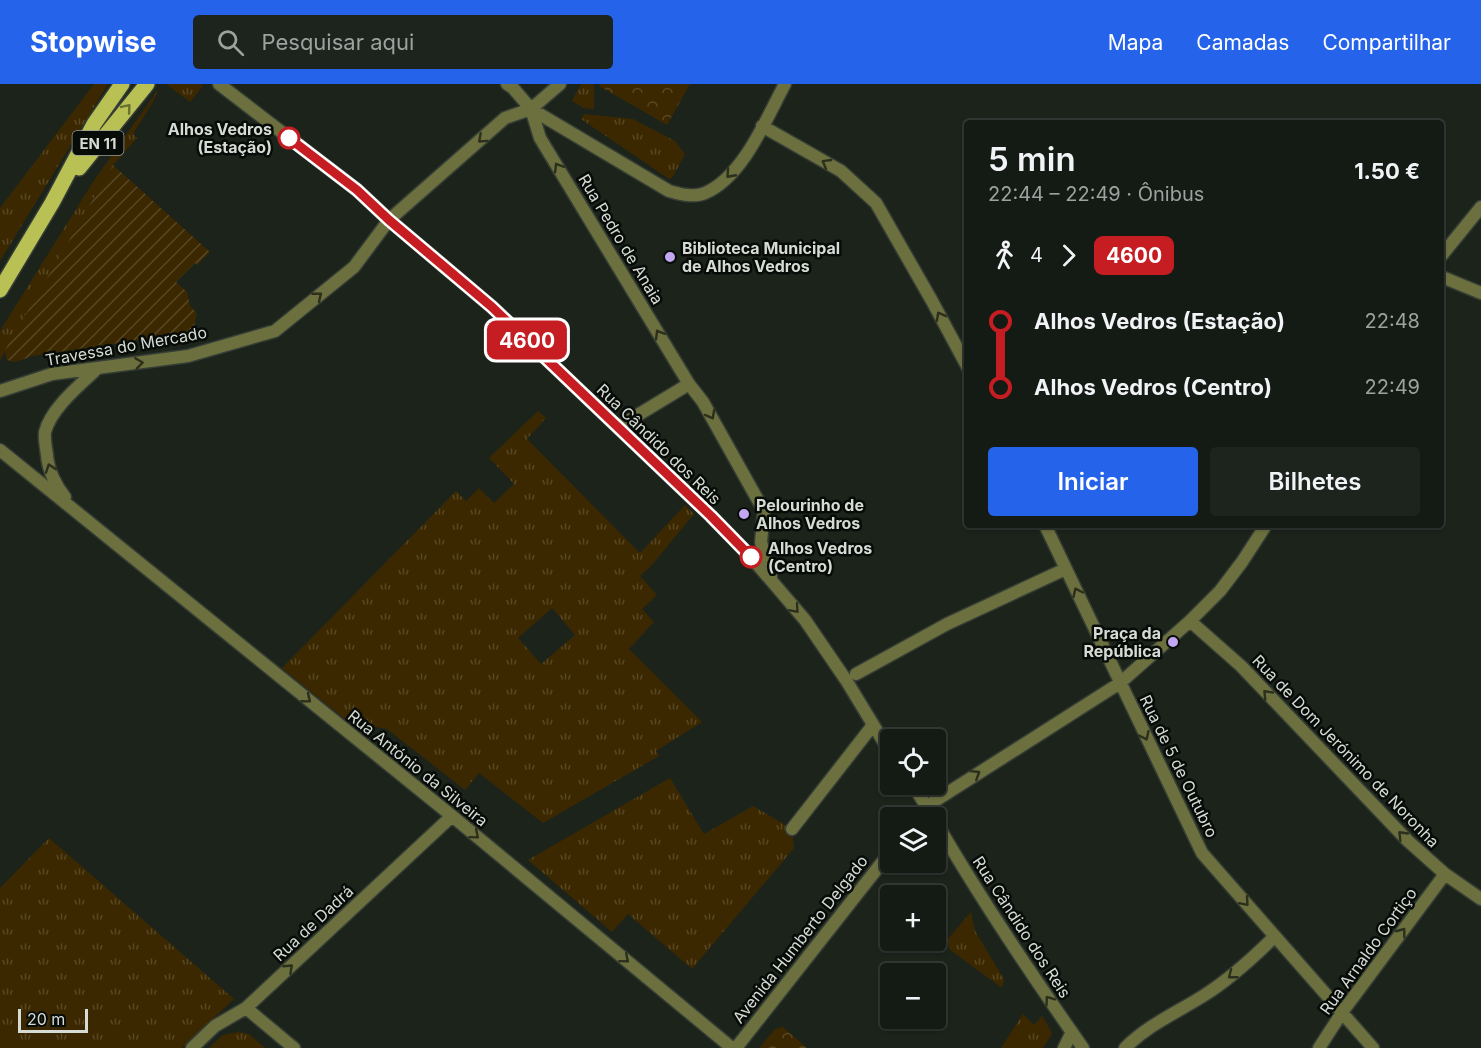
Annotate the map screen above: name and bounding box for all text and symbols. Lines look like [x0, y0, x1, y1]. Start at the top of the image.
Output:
search box [193, 15, 613, 69]
text: Stopwise [30, 25, 157, 59]
icon: search [214, 26, 247, 59]
text: Pesquisar aqui [262, 29, 414, 55]
text: Mapa [1108, 30, 1163, 55]
text: Camadas [1196, 30, 1289, 55]
text: Compartilhar [1322, 30, 1451, 55]
one-way arrow [120, 104, 131, 115]
place label: Alhos Vedros (Estação) [168, 119, 272, 157]
marker: Alhos Vedros (Estação) [278, 127, 300, 149]
road number: EN 11 [72, 131, 124, 155]
one-way arrow [478, 132, 489, 143]
text: 5 min [988, 139, 1076, 179]
one-way arrow [822, 158, 832, 170]
text: 1.50 € [1354, 158, 1420, 184]
one-way arrow [554, 163, 565, 173]
one-way arrow [726, 168, 737, 178]
street label: Rua Pedro de Anaia [574, 170, 668, 308]
text: 22:44 – 22:49 · Ônibus [988, 182, 1204, 206]
place label: Biblioteca Municipal de Alhos Vedros [682, 238, 840, 276]
icon: walk [988, 239, 1021, 272]
icon: forward [1052, 239, 1085, 272]
text: 4 [1030, 243, 1043, 267]
text: 4600 [1106, 243, 1162, 268]
marker: Biblioteca Municipal de Alhos Vedros [663, 250, 677, 264]
one-way arrow [311, 293, 322, 304]
text: Alhos Vedros (Estação) [1034, 308, 1285, 334]
text: 22:48 [1365, 309, 1420, 333]
one-way arrow [936, 312, 948, 323]
line badge: 4600 [485, 320, 569, 360]
street label: Travessa do Mercado [44, 322, 208, 370]
text: 4600 [499, 328, 555, 353]
one-way arrow [655, 330, 667, 340]
one-way arrow [134, 357, 144, 369]
text: Alhos Vedros (Centro) [1034, 374, 1272, 400]
text: 22:49 [1365, 375, 1420, 399]
street label: Rua Cândido dos Reis [593, 380, 725, 508]
one-way arrow [704, 409, 715, 419]
button: Iniciar [988, 447, 1198, 516]
button: Bilhetes [1210, 447, 1420, 516]
one-way arrow [45, 463, 58, 473]
place label: Pelourinho de Alhos Vedros [756, 495, 864, 533]
marker: Pelourinho de Alhos Vedros [737, 507, 751, 521]
place label: Alhos Vedros (Centro) [768, 538, 872, 576]
marker: Alhos Vedros (Centro) [740, 546, 762, 568]
one-way arrow [1072, 588, 1084, 599]
one-way arrow [787, 602, 798, 613]
place label: Praça da República [1083, 623, 1161, 661]
marker: Praça da República [1166, 635, 1180, 649]
street label: Rua de Dom Jerónimo de Noronha [1248, 650, 1444, 852]
one-way arrow [1264, 690, 1275, 701]
street label: Rua de 5 de Outubro [1136, 691, 1222, 841]
one-way arrow [300, 692, 311, 703]
street label: Rua António da Silveira [344, 705, 492, 831]
map controls [880, 729, 946, 1029]
button: locate [880, 729, 946, 795]
one-way arrow [1137, 730, 1149, 741]
one-way arrow [969, 770, 980, 781]
button: layers [880, 807, 946, 873]
one-way arrow [468, 827, 479, 838]
one-way arrow [1398, 831, 1409, 841]
street label: Avenida Humberto Delgado [728, 851, 872, 1027]
street label: Rua Cândido dos Reis [969, 852, 1075, 1002]
street label: Rua de Dadrá [269, 881, 357, 965]
street label: Rua Arnaldo Cortiço [1315, 884, 1421, 1018]
button: + [880, 885, 946, 951]
one-way arrow [1238, 895, 1249, 905]
one-way arrow [1395, 928, 1406, 939]
one-way arrow [618, 952, 629, 963]
button: − [880, 963, 946, 1029]
one-way arrow [282, 964, 292, 975]
one-way arrow [1227, 967, 1238, 978]
one-way arrow [1046, 996, 1057, 1007]
scale bar [18, 1006, 88, 1034]
text: 20 m [27, 1009, 65, 1029]

